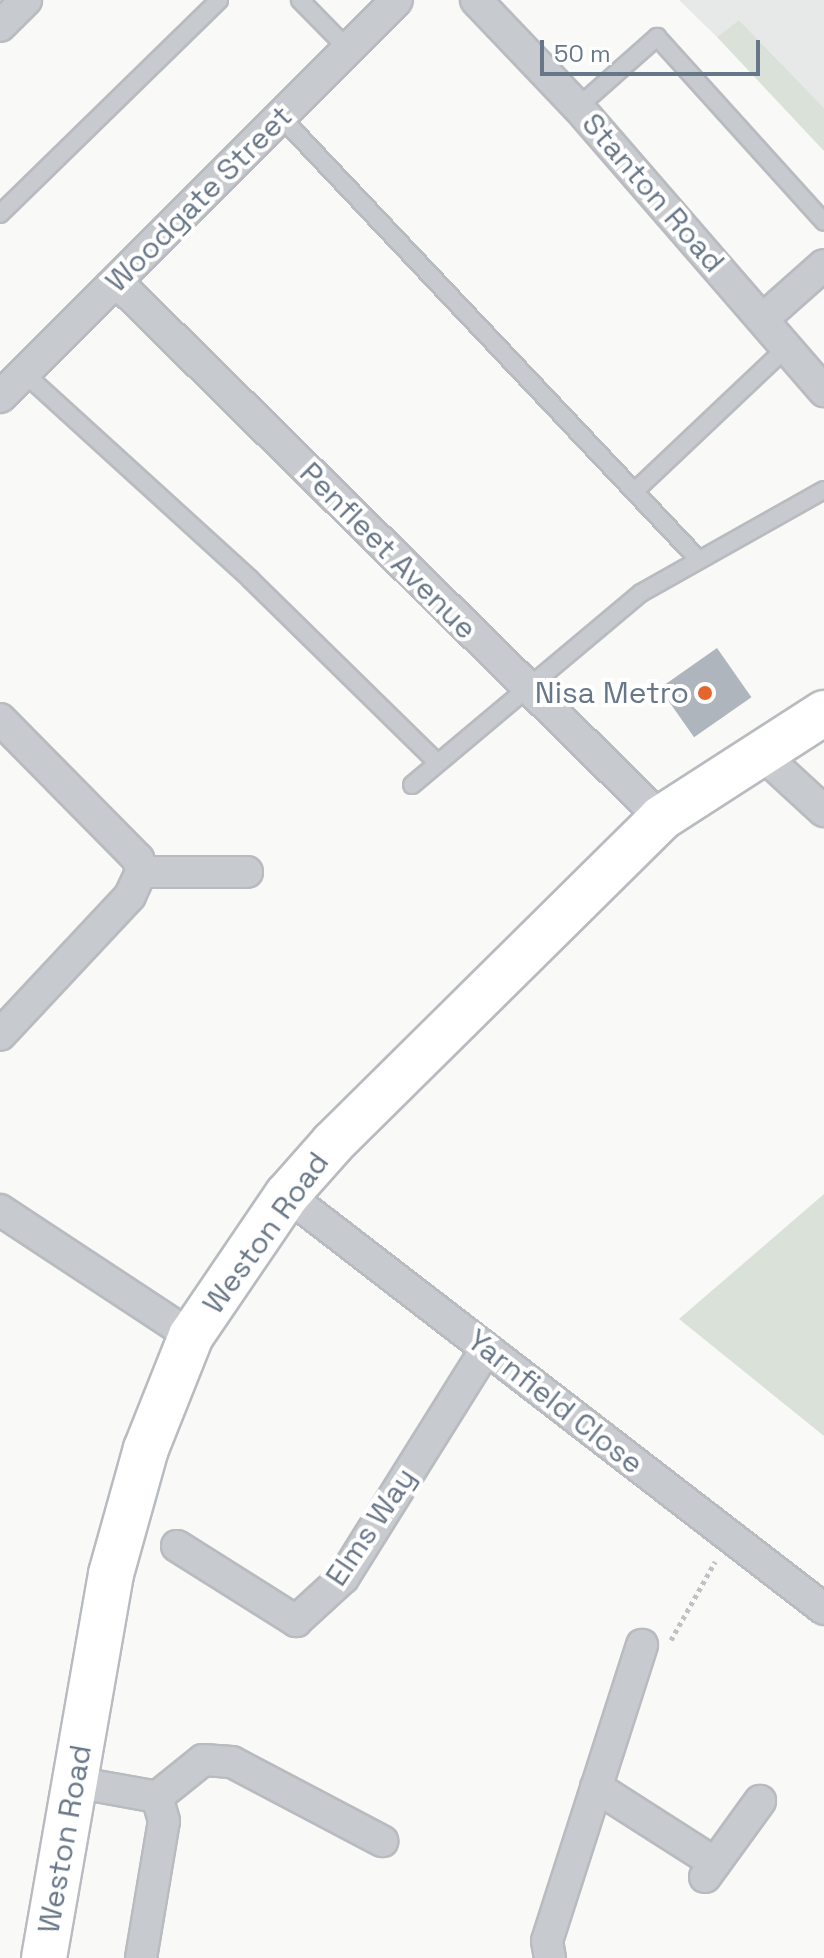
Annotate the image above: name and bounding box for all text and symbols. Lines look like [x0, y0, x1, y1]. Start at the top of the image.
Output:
scale bar [544, 24, 764, 74]
text: 50 m [554, 38, 611, 69]
street label: Woodgate Street [99, 99, 299, 299]
street label: Stanton Road [574, 106, 732, 280]
street label: Penfleet Avenue [292, 455, 484, 647]
place label: Nisa Metro [535, 675, 689, 711]
marker: Nisa Metro [696, 684, 714, 702]
street label: Weston Road [195, 1145, 337, 1321]
street label: Yarnfield Close [460, 1322, 650, 1482]
street label: Elms Way [318, 1461, 424, 1593]
street label: Weston Road [31, 1742, 99, 1936]

